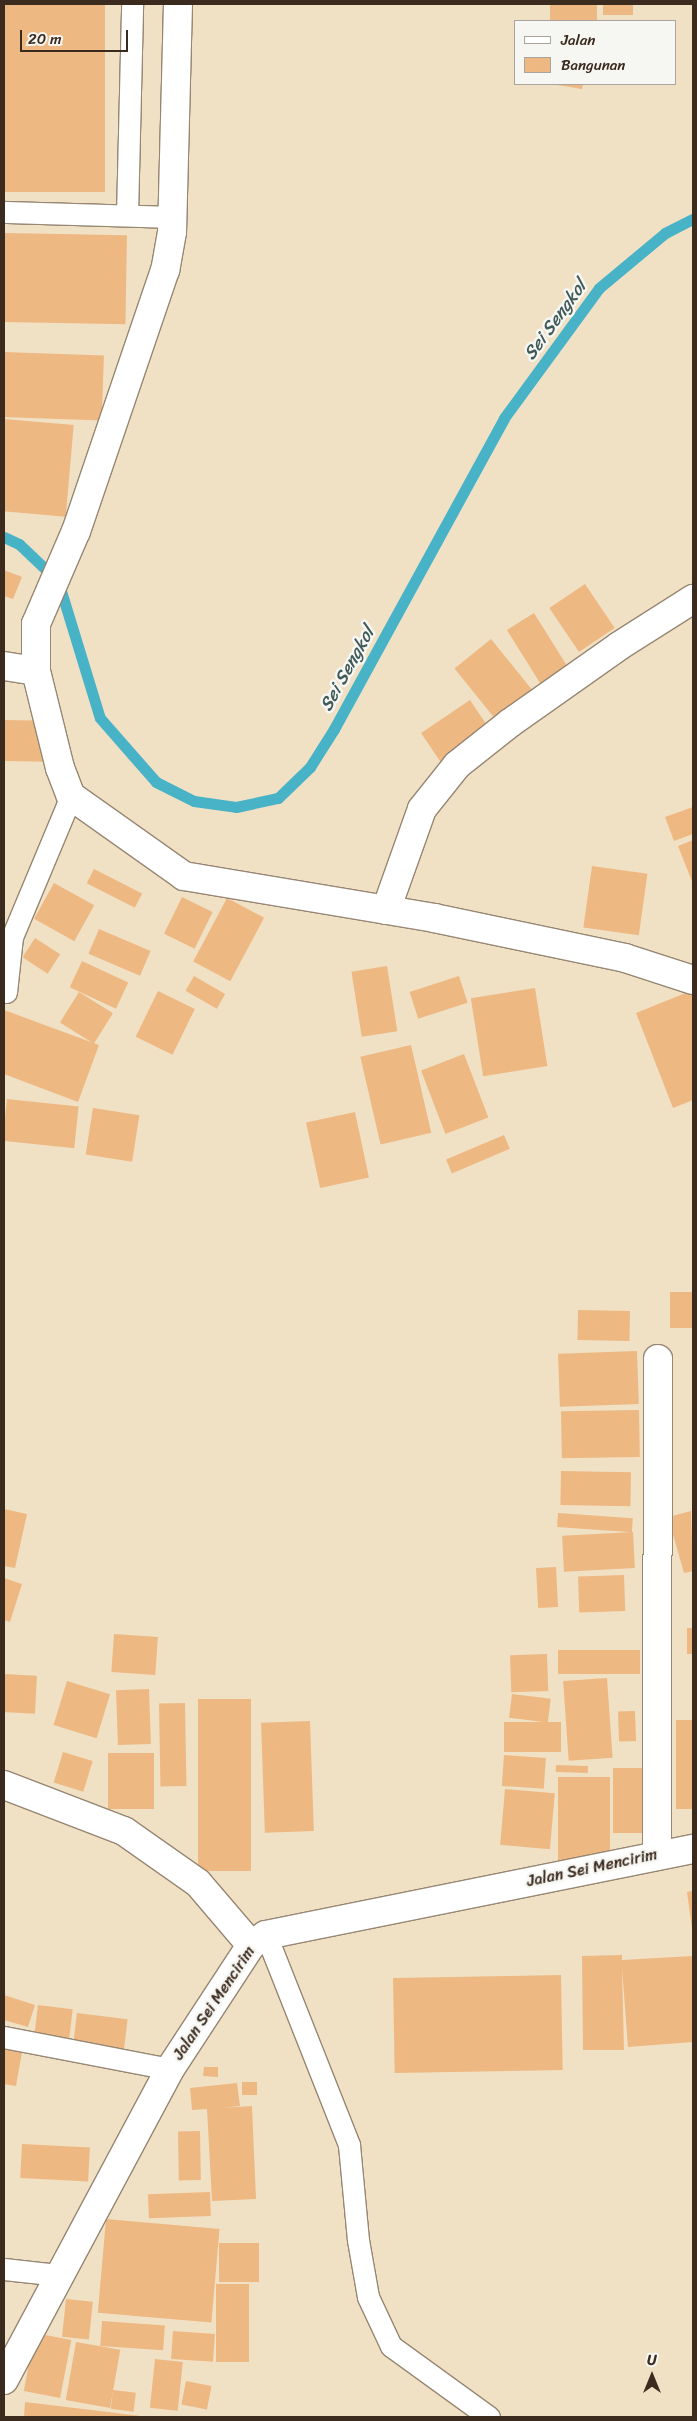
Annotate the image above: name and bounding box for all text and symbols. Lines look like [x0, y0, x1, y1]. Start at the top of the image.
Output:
scale bar [22, 20, 130, 52]
legend [514, 20, 677, 85]
text: 20 m [28, 26, 62, 52]
text: Jalan [561, 27, 595, 53]
text: Bangunan [561, 52, 625, 78]
water label: Sei Sengkol [519, 276, 591, 364]
water label: Sei Sengkol [315, 623, 379, 715]
street label: Jalan Sei Mencirim [525, 1845, 659, 1891]
street label: Jalan Sei Mencirim [169, 1942, 259, 2064]
text: U [647, 2348, 657, 2373]
north arrow [627, 2351, 677, 2401]

